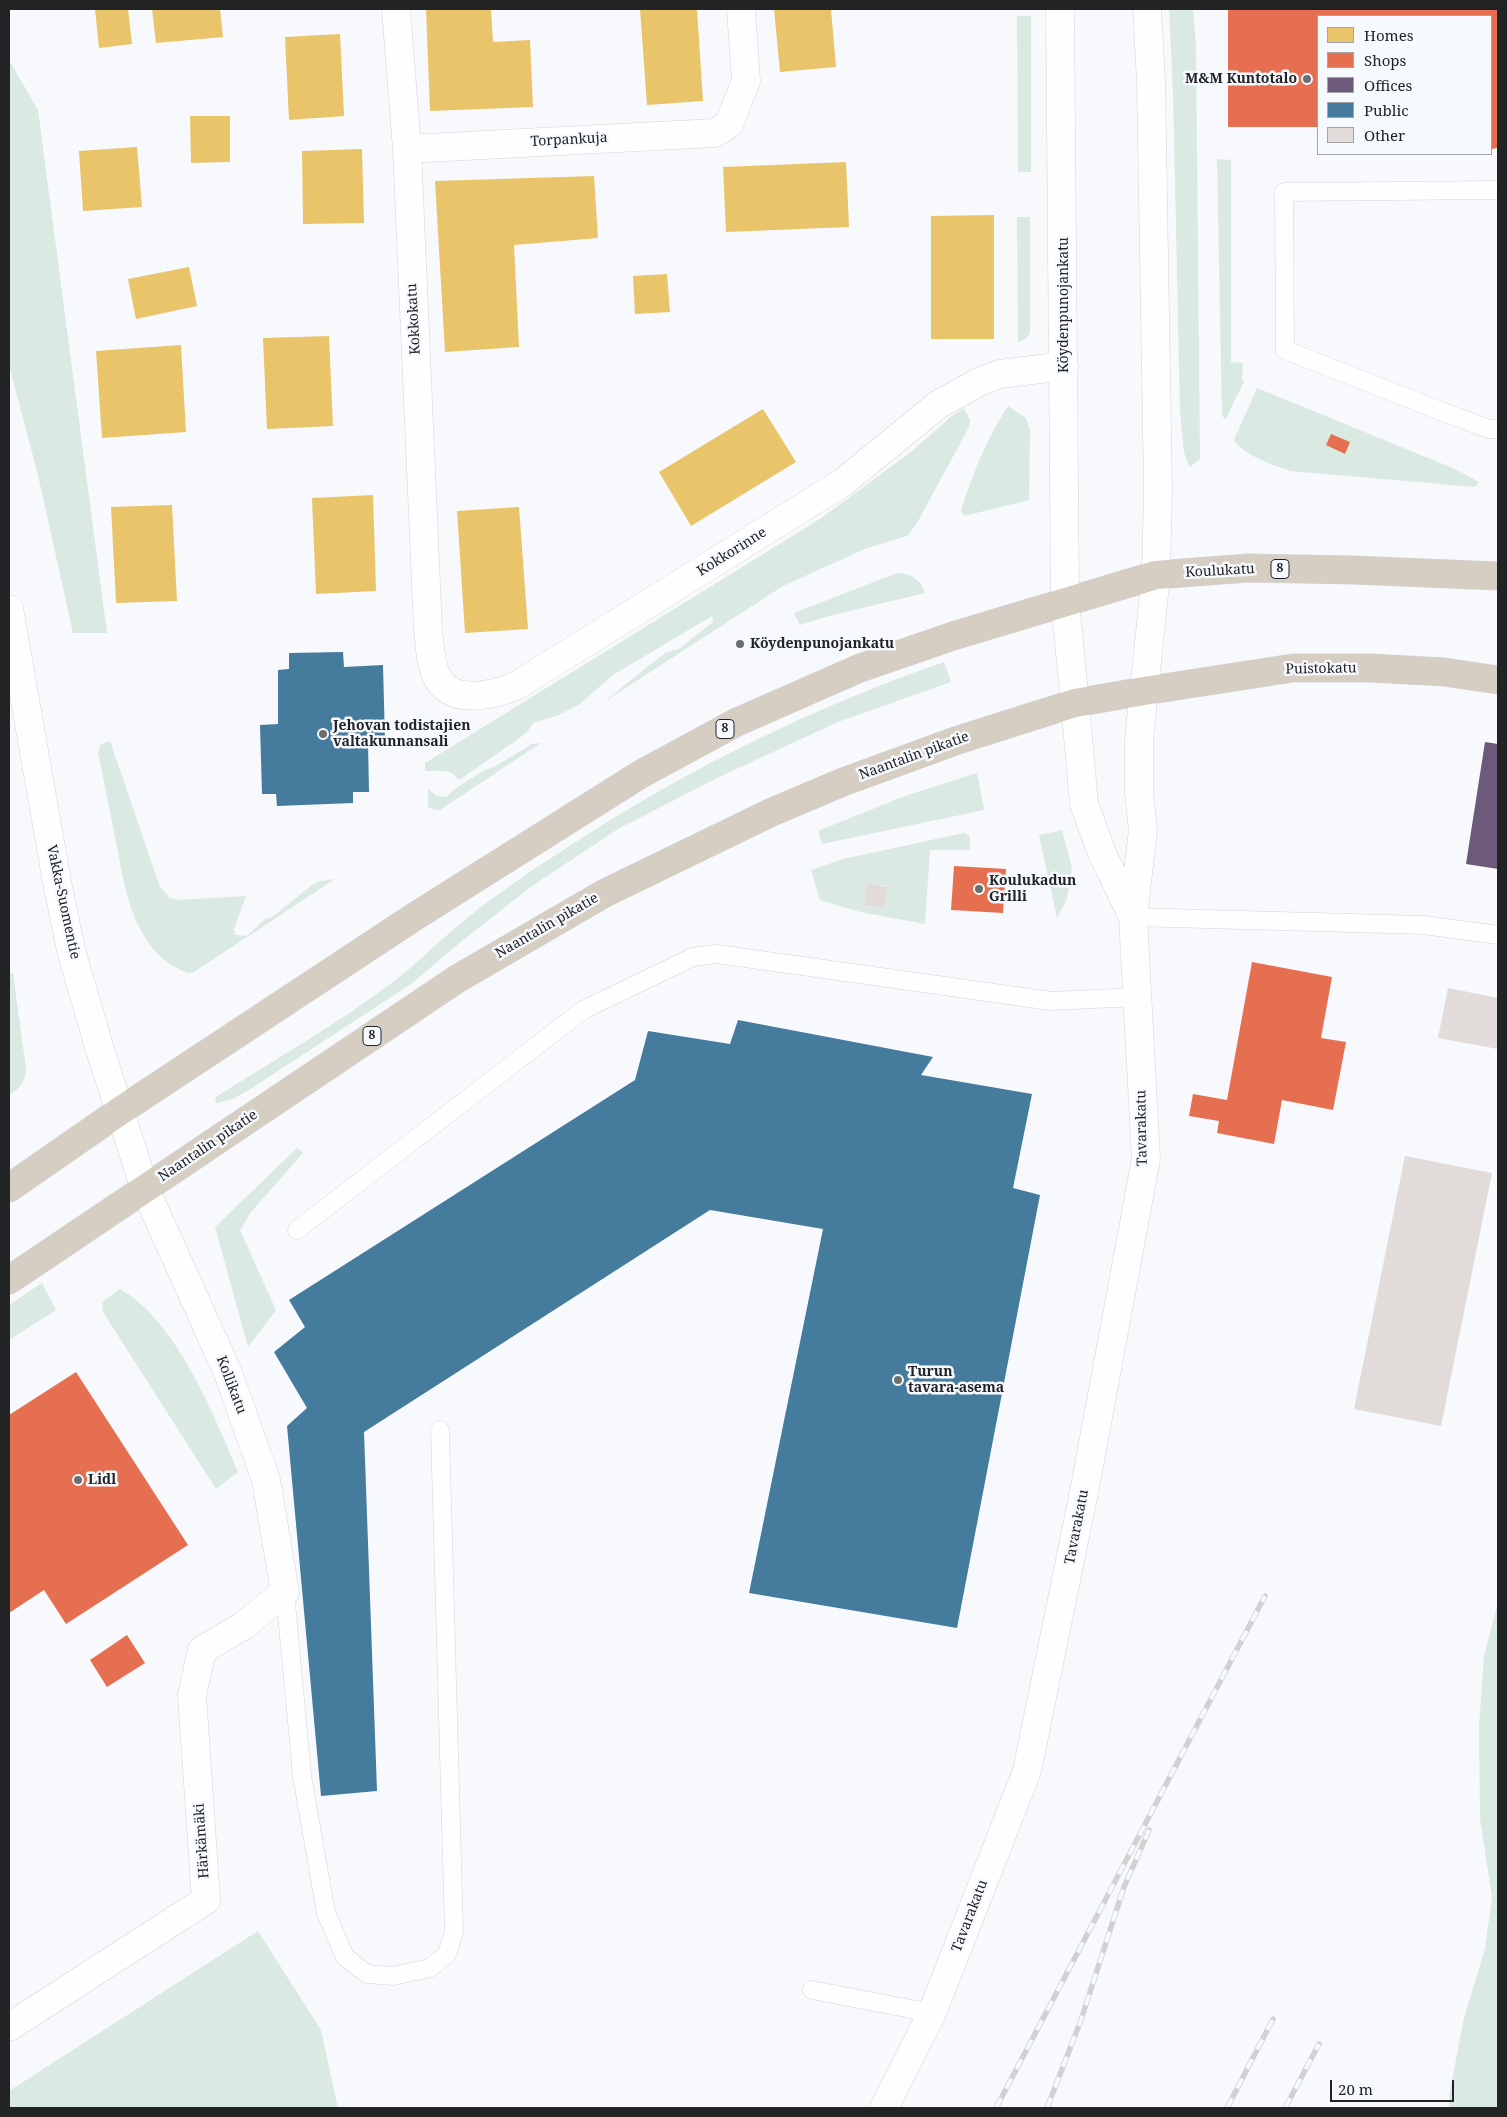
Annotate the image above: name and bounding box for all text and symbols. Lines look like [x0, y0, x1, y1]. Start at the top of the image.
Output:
legend [1317, 15, 1492, 155]
text: Homes [1364, 25, 1414, 45]
text: Shops [1364, 50, 1406, 70]
place label: M&M Kuntotalo [1185, 71, 1297, 87]
marker: M&M Kuntotalo [1301, 73, 1313, 85]
text: Offices [1364, 75, 1412, 95]
text: Public [1364, 100, 1409, 120]
text: Other [1364, 125, 1405, 145]
street label: Torpankuja [530, 130, 608, 150]
street label: Köydenpunojankatu [1056, 237, 1072, 373]
street label: Kokkokatu [404, 283, 424, 355]
street label: Kokkorinne [694, 524, 770, 580]
road number: 8 [1271, 560, 1289, 578]
street label: Koulukatu [1185, 561, 1255, 581]
place label: Köydenpunojankatu [750, 636, 894, 652]
marker: Köydenpunojankatu [734, 638, 746, 650]
street label: Puistokatu [1285, 660, 1357, 678]
place label: Jehovan todistajien valtakunnansali [333, 718, 471, 750]
road number: 8 [716, 720, 734, 739]
marker: Jehovan todistajien valtakunnansali [317, 728, 329, 740]
street label: Naantalin pikatie [857, 728, 971, 784]
street label: Vakka-Suomentie [43, 843, 83, 961]
place label: Koulukadun Grilli [989, 873, 1076, 906]
marker: Koulukadun Grilli [973, 883, 985, 895]
street label: Naantalin pikatie [493, 890, 601, 962]
road number: 8 [363, 1026, 381, 1046]
street label: Tavarakatu [1133, 1090, 1151, 1166]
street label: Naantalin pikatie [155, 1107, 261, 1185]
street label: Kollikatu [212, 1354, 250, 1416]
place label: Turun tavara-asema [908, 1364, 1004, 1396]
marker: Turun tavara-asema [892, 1374, 904, 1386]
place label: Lidl [88, 1472, 116, 1488]
marker: Lidl [72, 1474, 84, 1486]
street label: Tavarakatu [1061, 1488, 1093, 1566]
street label: Härkämäki [191, 1803, 213, 1879]
street label: Tavarakatu [949, 1877, 991, 1955]
scale bar [1332, 2070, 1456, 2102]
text: 20 m [1338, 2079, 1373, 2099]

